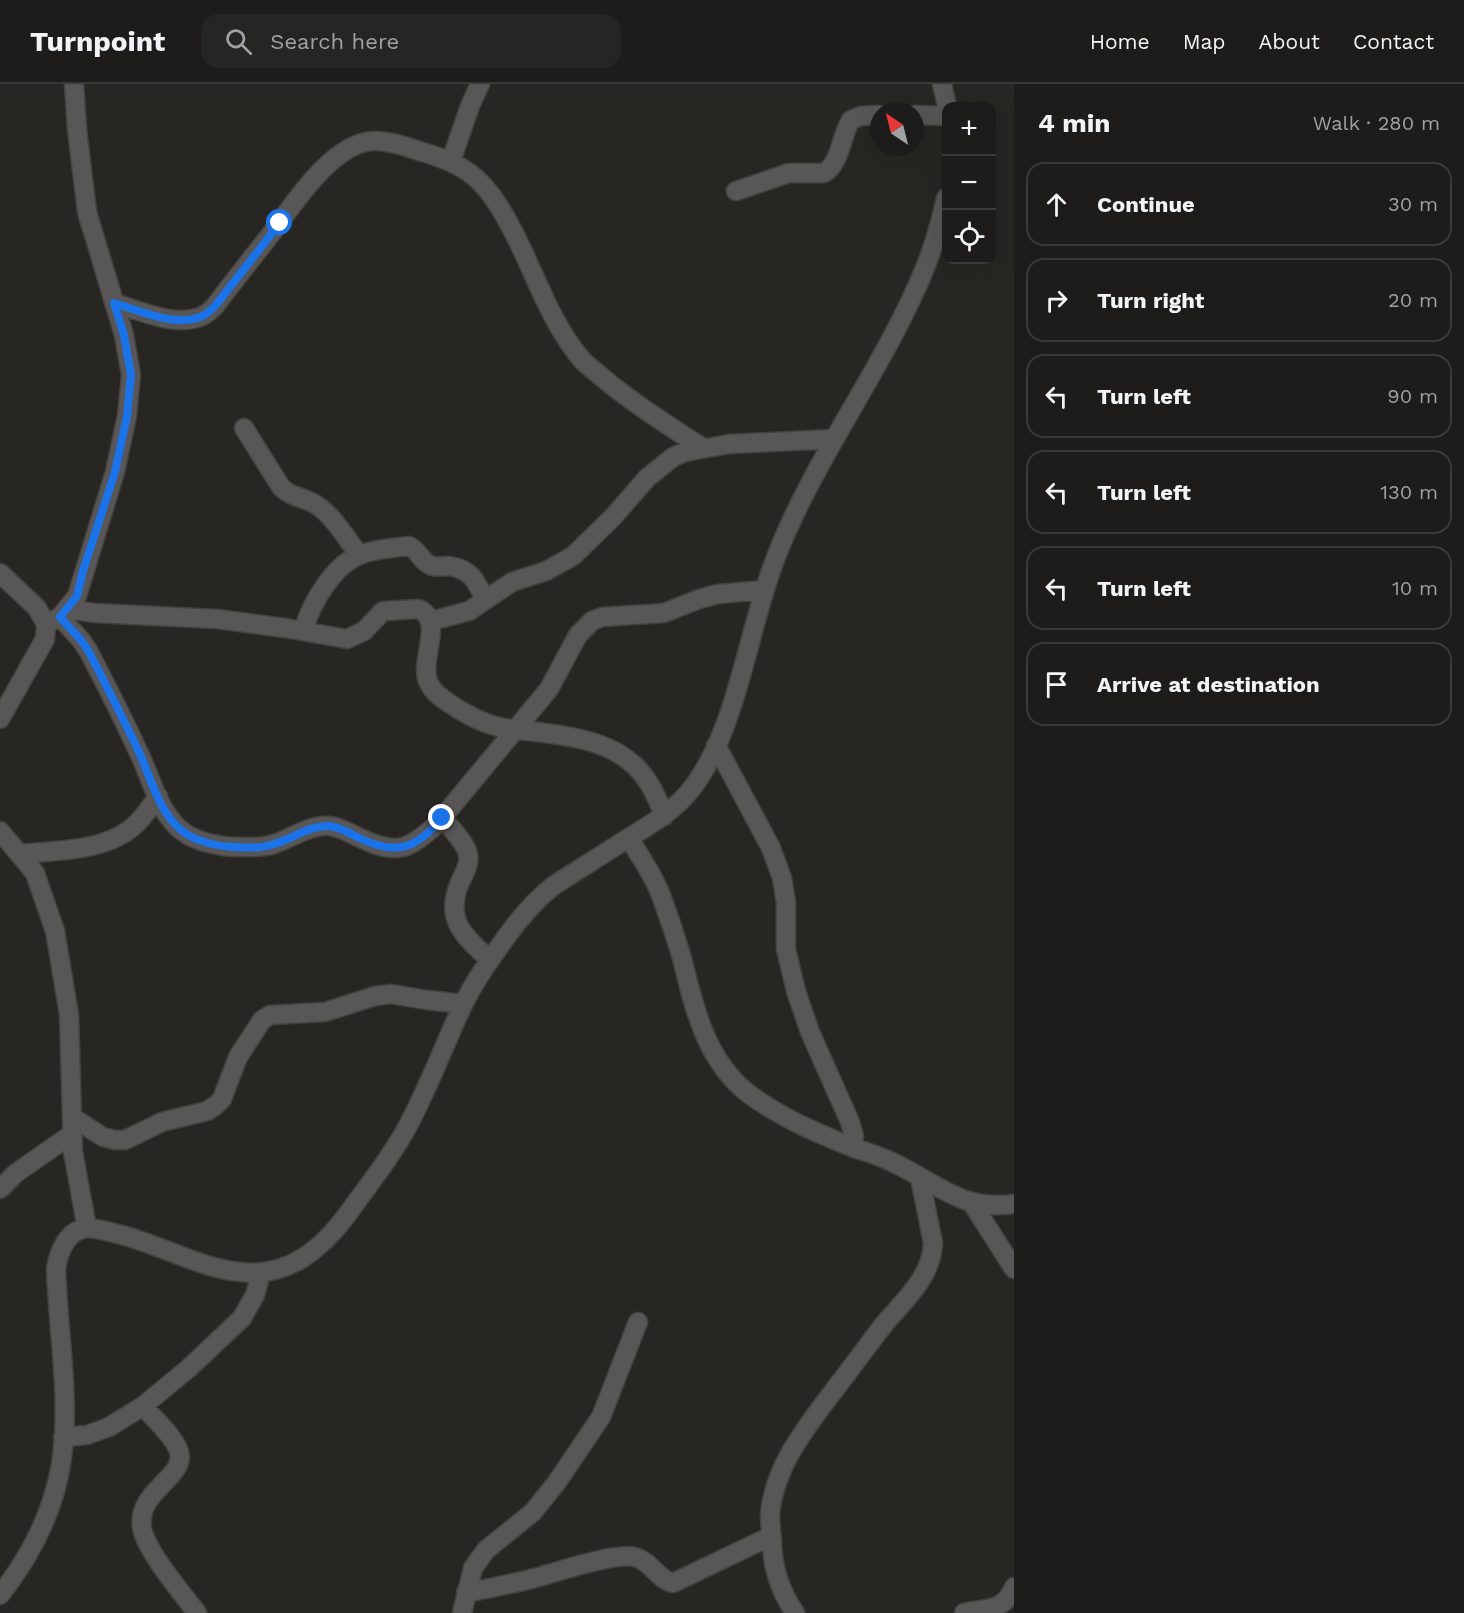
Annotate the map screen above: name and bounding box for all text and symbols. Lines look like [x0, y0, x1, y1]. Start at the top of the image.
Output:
search box [201, 14, 621, 68]
text: Turnpoint [30, 25, 165, 58]
icon: search [222, 25, 255, 58]
text: Search here [270, 29, 399, 54]
text: Home [1090, 29, 1150, 54]
text: Map [1183, 29, 1226, 54]
text: About [1259, 29, 1320, 54]
text: Contact [1353, 29, 1434, 54]
north arrow [870, 102, 924, 156]
map controls [942, 102, 996, 264]
button: + [942, 102, 996, 156]
text: 4 min [1038, 108, 1110, 138]
text: Walk · 280 m [1313, 111, 1440, 135]
button: − [942, 156, 996, 210]
icon: ahead [1040, 188, 1073, 221]
text: Continue [1097, 192, 1195, 217]
text: 30 m [1388, 192, 1438, 216]
route start [266, 209, 292, 235]
button: locate [942, 210, 996, 264]
icon: right [1040, 284, 1073, 317]
text: Turn right [1097, 288, 1204, 313]
text: 20 m [1388, 288, 1438, 312]
icon: left [1040, 380, 1073, 413]
text: Turn left [1097, 384, 1191, 409]
text: 90 m [1387, 384, 1438, 408]
icon: left [1040, 476, 1073, 509]
text: Turn left [1097, 480, 1191, 505]
text: 130 m [1380, 480, 1438, 504]
icon: left [1040, 572, 1073, 605]
text: Turn left [1097, 576, 1191, 601]
text: 10 m [1392, 576, 1438, 600]
icon: arrive [1040, 668, 1073, 701]
text: Arrive at destination [1097, 672, 1320, 697]
route end [428, 804, 454, 830]

